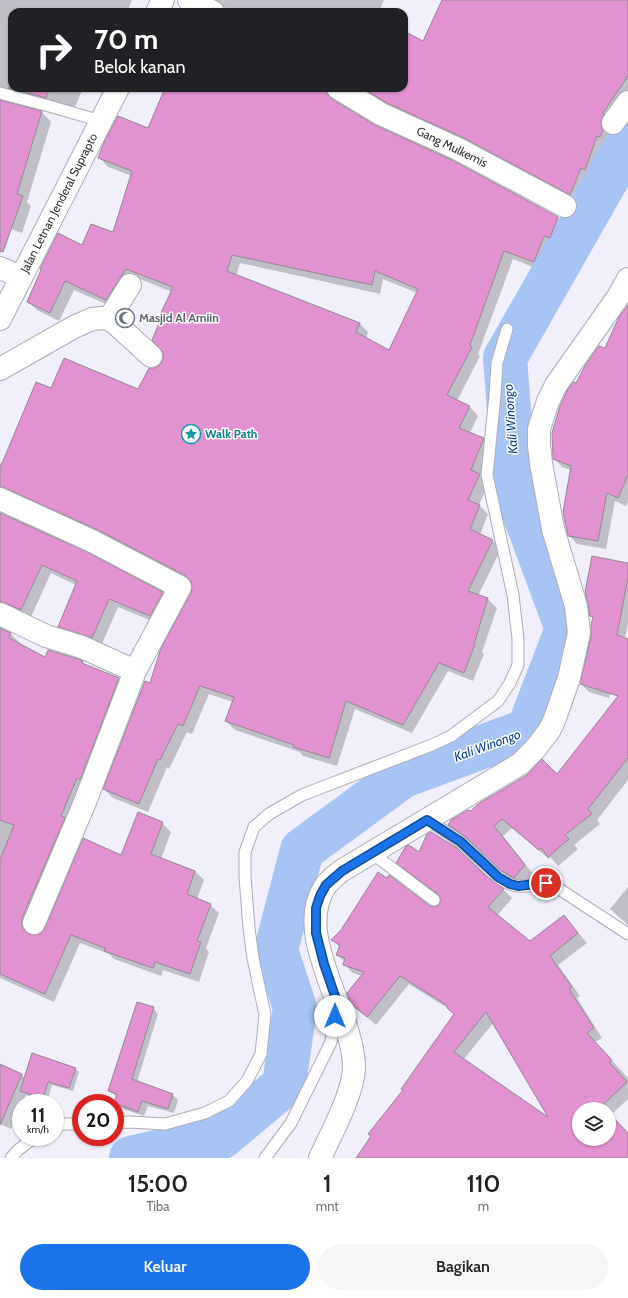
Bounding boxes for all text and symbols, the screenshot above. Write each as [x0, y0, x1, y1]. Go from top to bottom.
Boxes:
text: 70 m [94, 22, 158, 56]
icon: right [28, 24, 80, 76]
text: Belok kanan [94, 56, 186, 78]
street label: Gang Mulkemis [414, 123, 490, 170]
street label: Jalan Letnan Jenderal Suprapto [16, 130, 101, 276]
mosque icon: Masjid Al Amiin [114, 307, 136, 329]
place label: Masjid Al Amiin [139, 310, 219, 325]
water label: Kali Winongo [500, 383, 520, 454]
place icon: Walk Path [180, 423, 202, 445]
place label: Walk Path [205, 426, 257, 441]
water label: Kali Winongo [451, 725, 523, 764]
pin [529, 866, 563, 900]
icon: arrive [535, 872, 557, 894]
position arrow [314, 995, 356, 1037]
speed limit sign: 20 [72, 1094, 124, 1146]
map controls [572, 1102, 616, 1146]
button: layers [572, 1102, 616, 1146]
text: 11 [31, 1103, 45, 1127]
text: km/h [27, 1123, 49, 1136]
text: 15:00 [128, 1169, 188, 1198]
text: 1 [323, 1169, 332, 1198]
text: 110 [466, 1169, 500, 1198]
text: Tiba [146, 1198, 169, 1214]
text: mnt [316, 1198, 339, 1214]
text: m [478, 1198, 489, 1214]
button: Keluar [20, 1244, 310, 1290]
button: Bagikan [318, 1244, 608, 1290]

